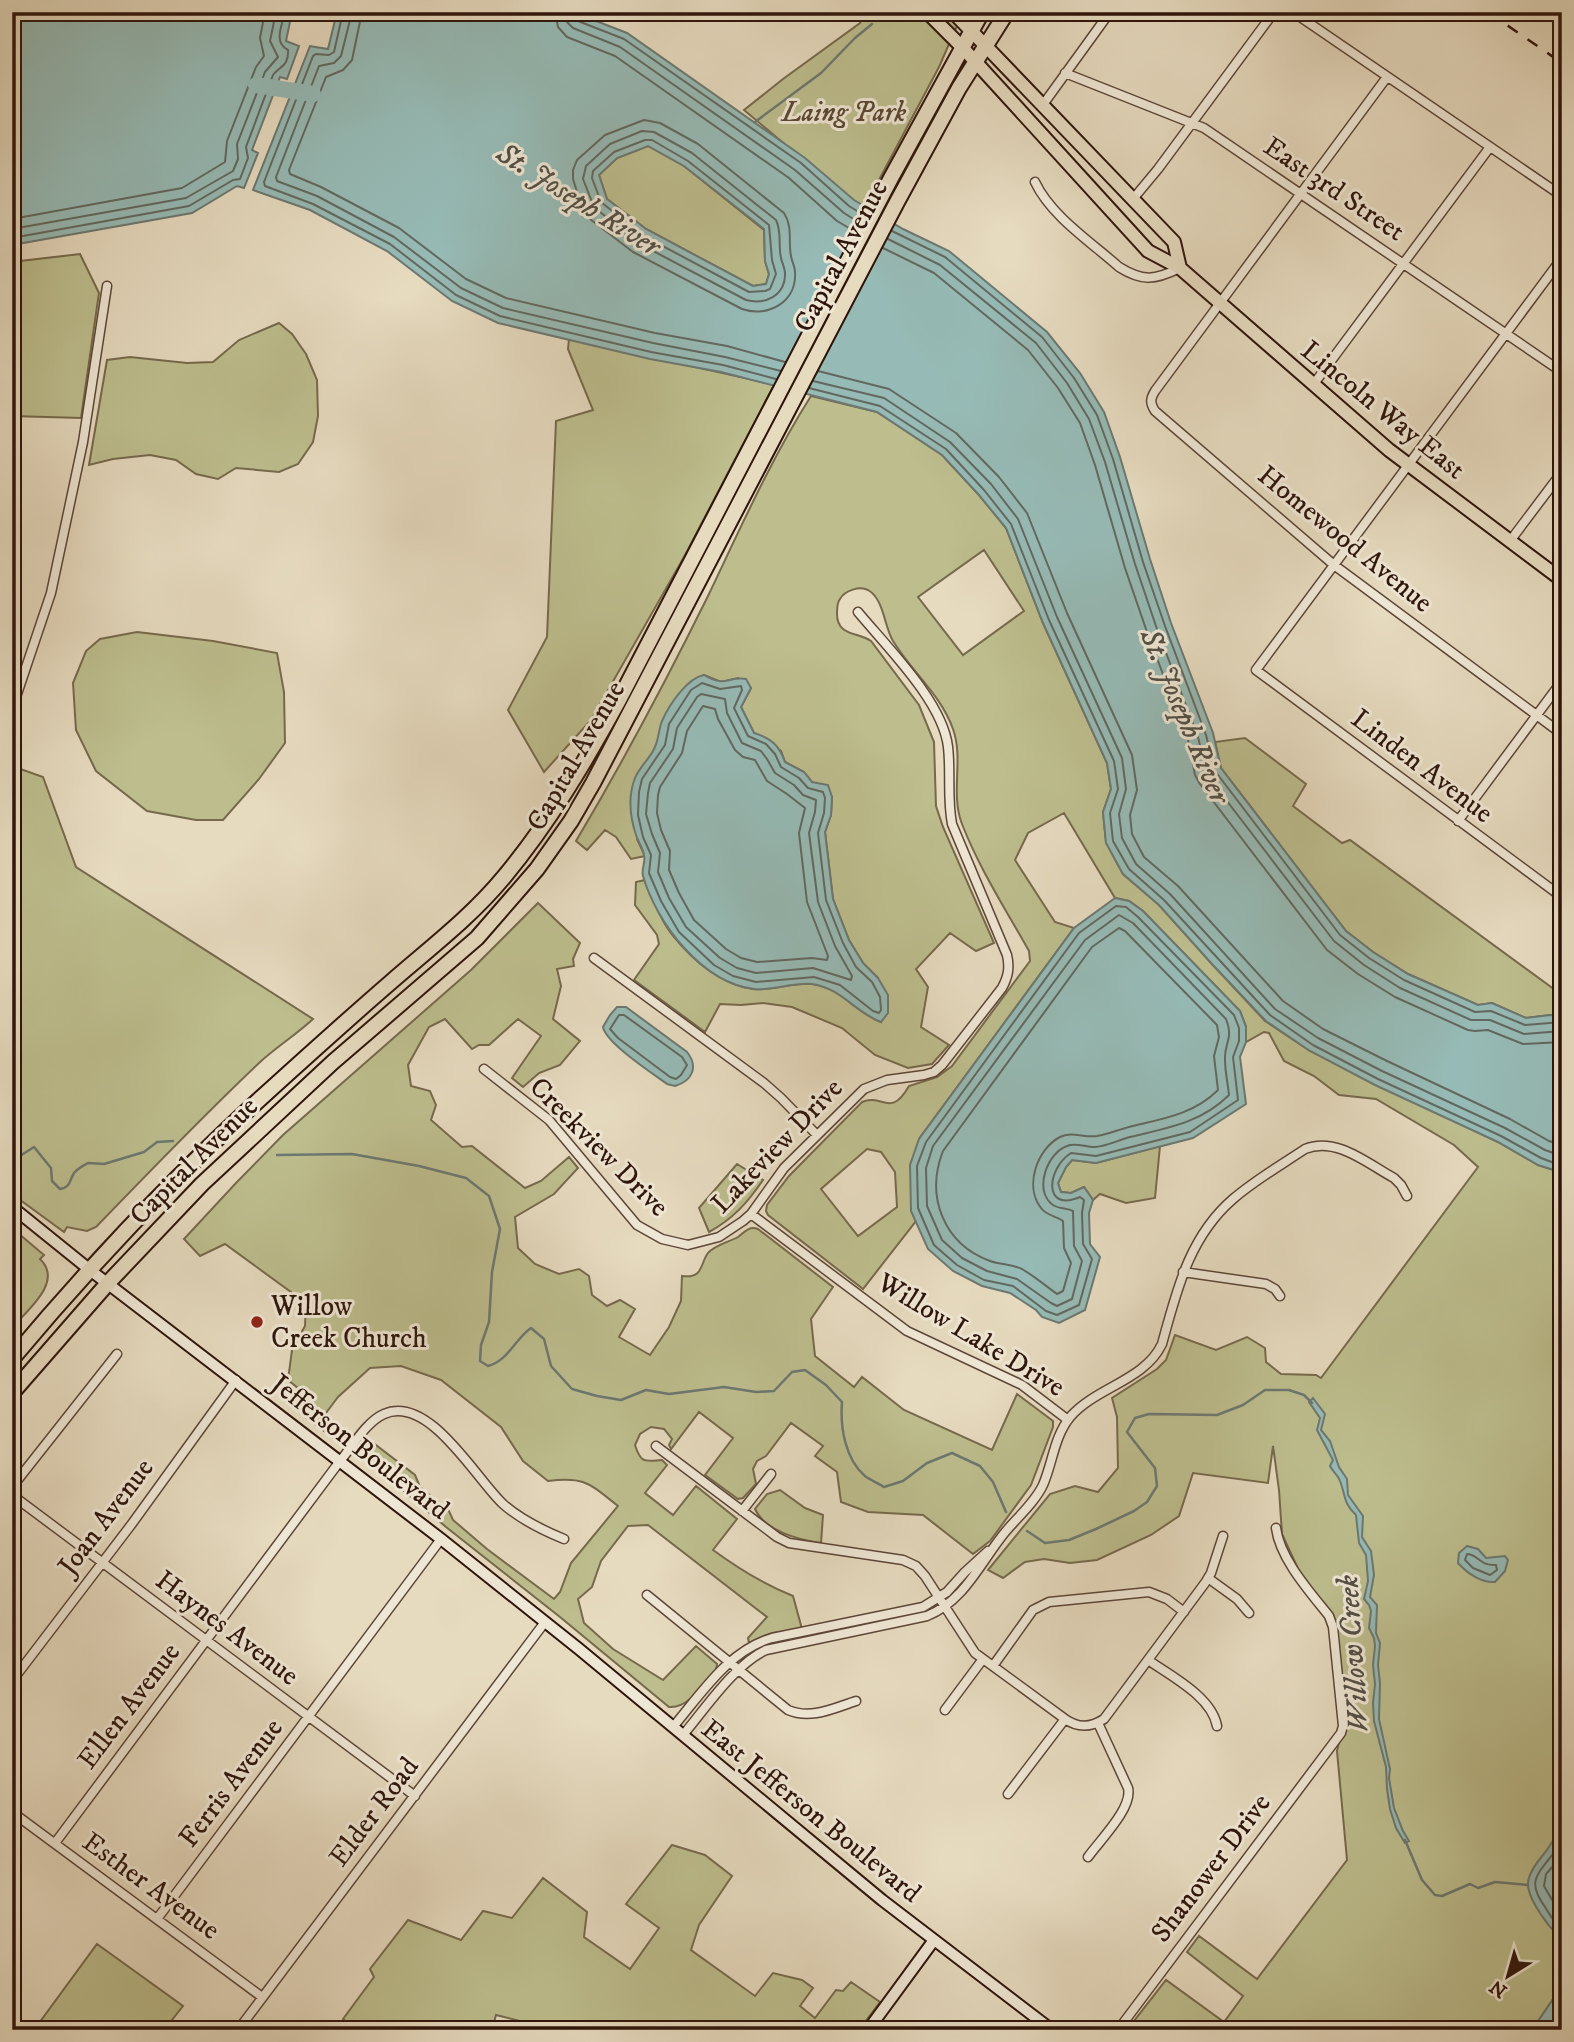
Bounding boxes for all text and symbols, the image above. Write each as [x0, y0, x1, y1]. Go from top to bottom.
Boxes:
park label: Laing Park [780, 95, 907, 130]
street label: East 3rd Street [1257, 129, 1411, 249]
water label: St. Joseph River [488, 134, 669, 266]
street label: Capital Avenue [786, 174, 896, 338]
street label: Lincoln Way East [1294, 333, 1472, 487]
street label: Homewood Avenue [1250, 458, 1440, 620]
water label: St. Joseph River [1130, 622, 1238, 811]
street label: Capital Avenue [519, 675, 633, 837]
street label: Linden Avenue [1344, 701, 1500, 831]
street label: Creekview Drive [522, 1070, 676, 1224]
street label: Lakeview Drive [704, 1071, 850, 1221]
street label: Capital Avenue [122, 1089, 266, 1233]
street label: Willow Lake Drive [870, 1265, 1071, 1405]
place label: Willow Creek Church [270, 1289, 427, 1356]
marker: Willow Creek Church [249, 1314, 265, 1330]
street label: Jefferson Boulevard [261, 1365, 456, 1528]
street label: Joan Avenue [49, 1452, 161, 1585]
street label: Haynes Avenue [148, 1563, 306, 1693]
water label: Willow Creek [1330, 1573, 1378, 1734]
street label: Ellen Avenue [70, 1636, 188, 1776]
street label: Ferris Avenue [171, 1712, 291, 1854]
street label: East Jefferson Boulevard [694, 1712, 928, 1910]
street label: Elder Road [321, 1750, 427, 1874]
street label: Shanower Drive [1144, 1787, 1278, 1949]
street label: Esther Avenue [75, 1824, 227, 1948]
north arrow [1472, 1940, 1542, 2010]
text: N [1485, 1974, 1512, 2002]

